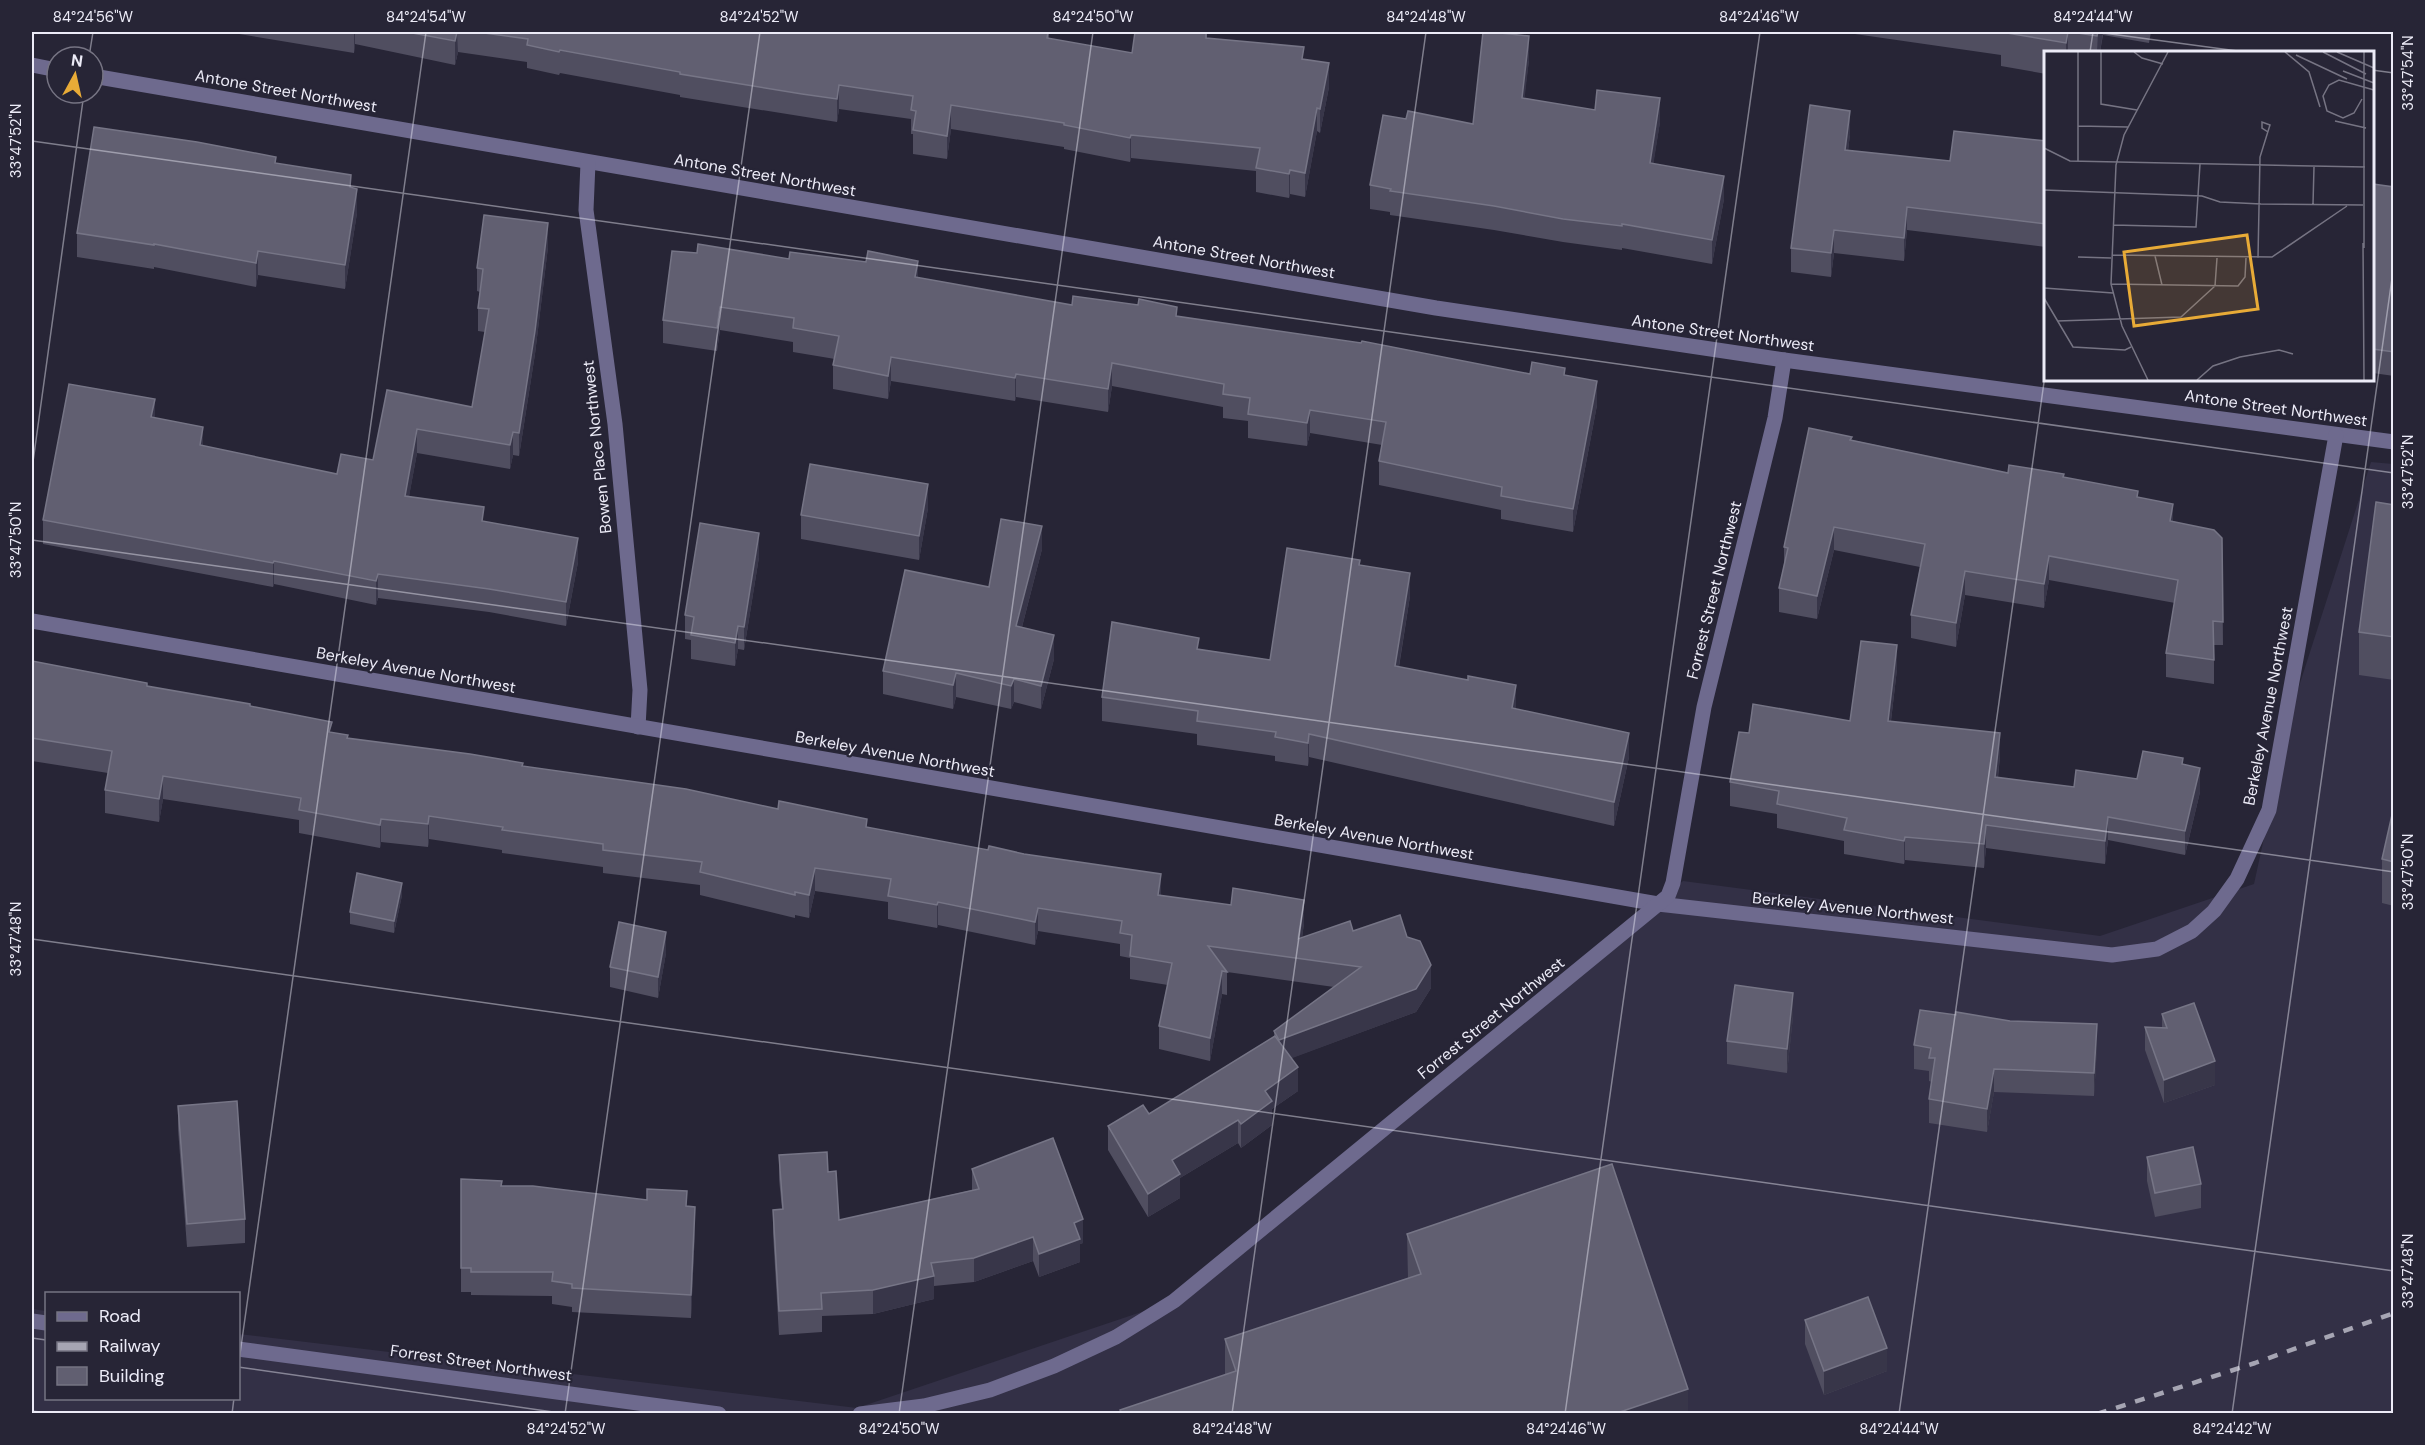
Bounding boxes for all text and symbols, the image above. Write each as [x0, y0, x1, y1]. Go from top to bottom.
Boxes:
text: 84°24'56"W [53, 7, 134, 27]
text: 84°24'54"W [386, 7, 466, 27]
text: 84°24'52"W [719, 7, 799, 27]
text: 84°24'50"W [1052, 7, 1134, 27]
text: 84°24'48"W [1386, 7, 1466, 27]
text: 84°24'46"W [1719, 7, 1799, 27]
text: 84°24'44"W [2053, 7, 2133, 27]
text: 33°47'54"N [2398, 35, 2418, 111]
north arrow [45, 45, 105, 105]
text: N [70, 49, 84, 72]
inset map [2044, 51, 2374, 381]
street label: Antone Street Northwest [193, 65, 379, 117]
text: 33°47'52"N [6, 104, 26, 178]
street label: Antone Street Northwest [672, 149, 858, 201]
street label: Antone Street Northwest [1151, 231, 1337, 283]
street label: Antone Street Northwest [1630, 310, 1816, 356]
street label: Bowen Place Northwest [577, 359, 617, 535]
street label: Antone Street Northwest [2183, 385, 2369, 431]
text: 33°47'52"N [2398, 435, 2418, 509]
street label: Forrest Street Northwest [1682, 499, 1746, 681]
text: 33°47'50"N [6, 502, 26, 578]
street label: Berkeley Avenue Northwest [2238, 605, 2298, 807]
street label: Berkeley Avenue Northwest [315, 642, 517, 698]
street label: Berkeley Avenue Northwest [794, 726, 996, 782]
street label: Berkeley Avenue Northwest [1273, 809, 1475, 865]
text: 33°47'50"N [2398, 834, 2418, 910]
street label: Berkeley Avenue Northwest [1751, 887, 1955, 929]
text: 33°47'48"N [6, 902, 26, 977]
street label: Forrest Street Northwest [1413, 952, 1569, 1084]
text: 33°47'48"N [2398, 1234, 2418, 1309]
legend [45, 1292, 240, 1400]
text: Road [99, 1304, 141, 1328]
text: Railway [99, 1334, 161, 1358]
street label: Forrest Street Northwest [389, 1340, 573, 1386]
text: Building [99, 1364, 164, 1388]
text: 84°24'52"W [526, 1419, 606, 1439]
text: 84°24'50"W [858, 1419, 940, 1439]
text: 84°24'48"W [1192, 1419, 1272, 1439]
text: 84°24'46"W [1526, 1419, 1606, 1439]
text: 84°24'44"W [1859, 1419, 1939, 1439]
text: 84°24'42"W [2192, 1419, 2272, 1439]

